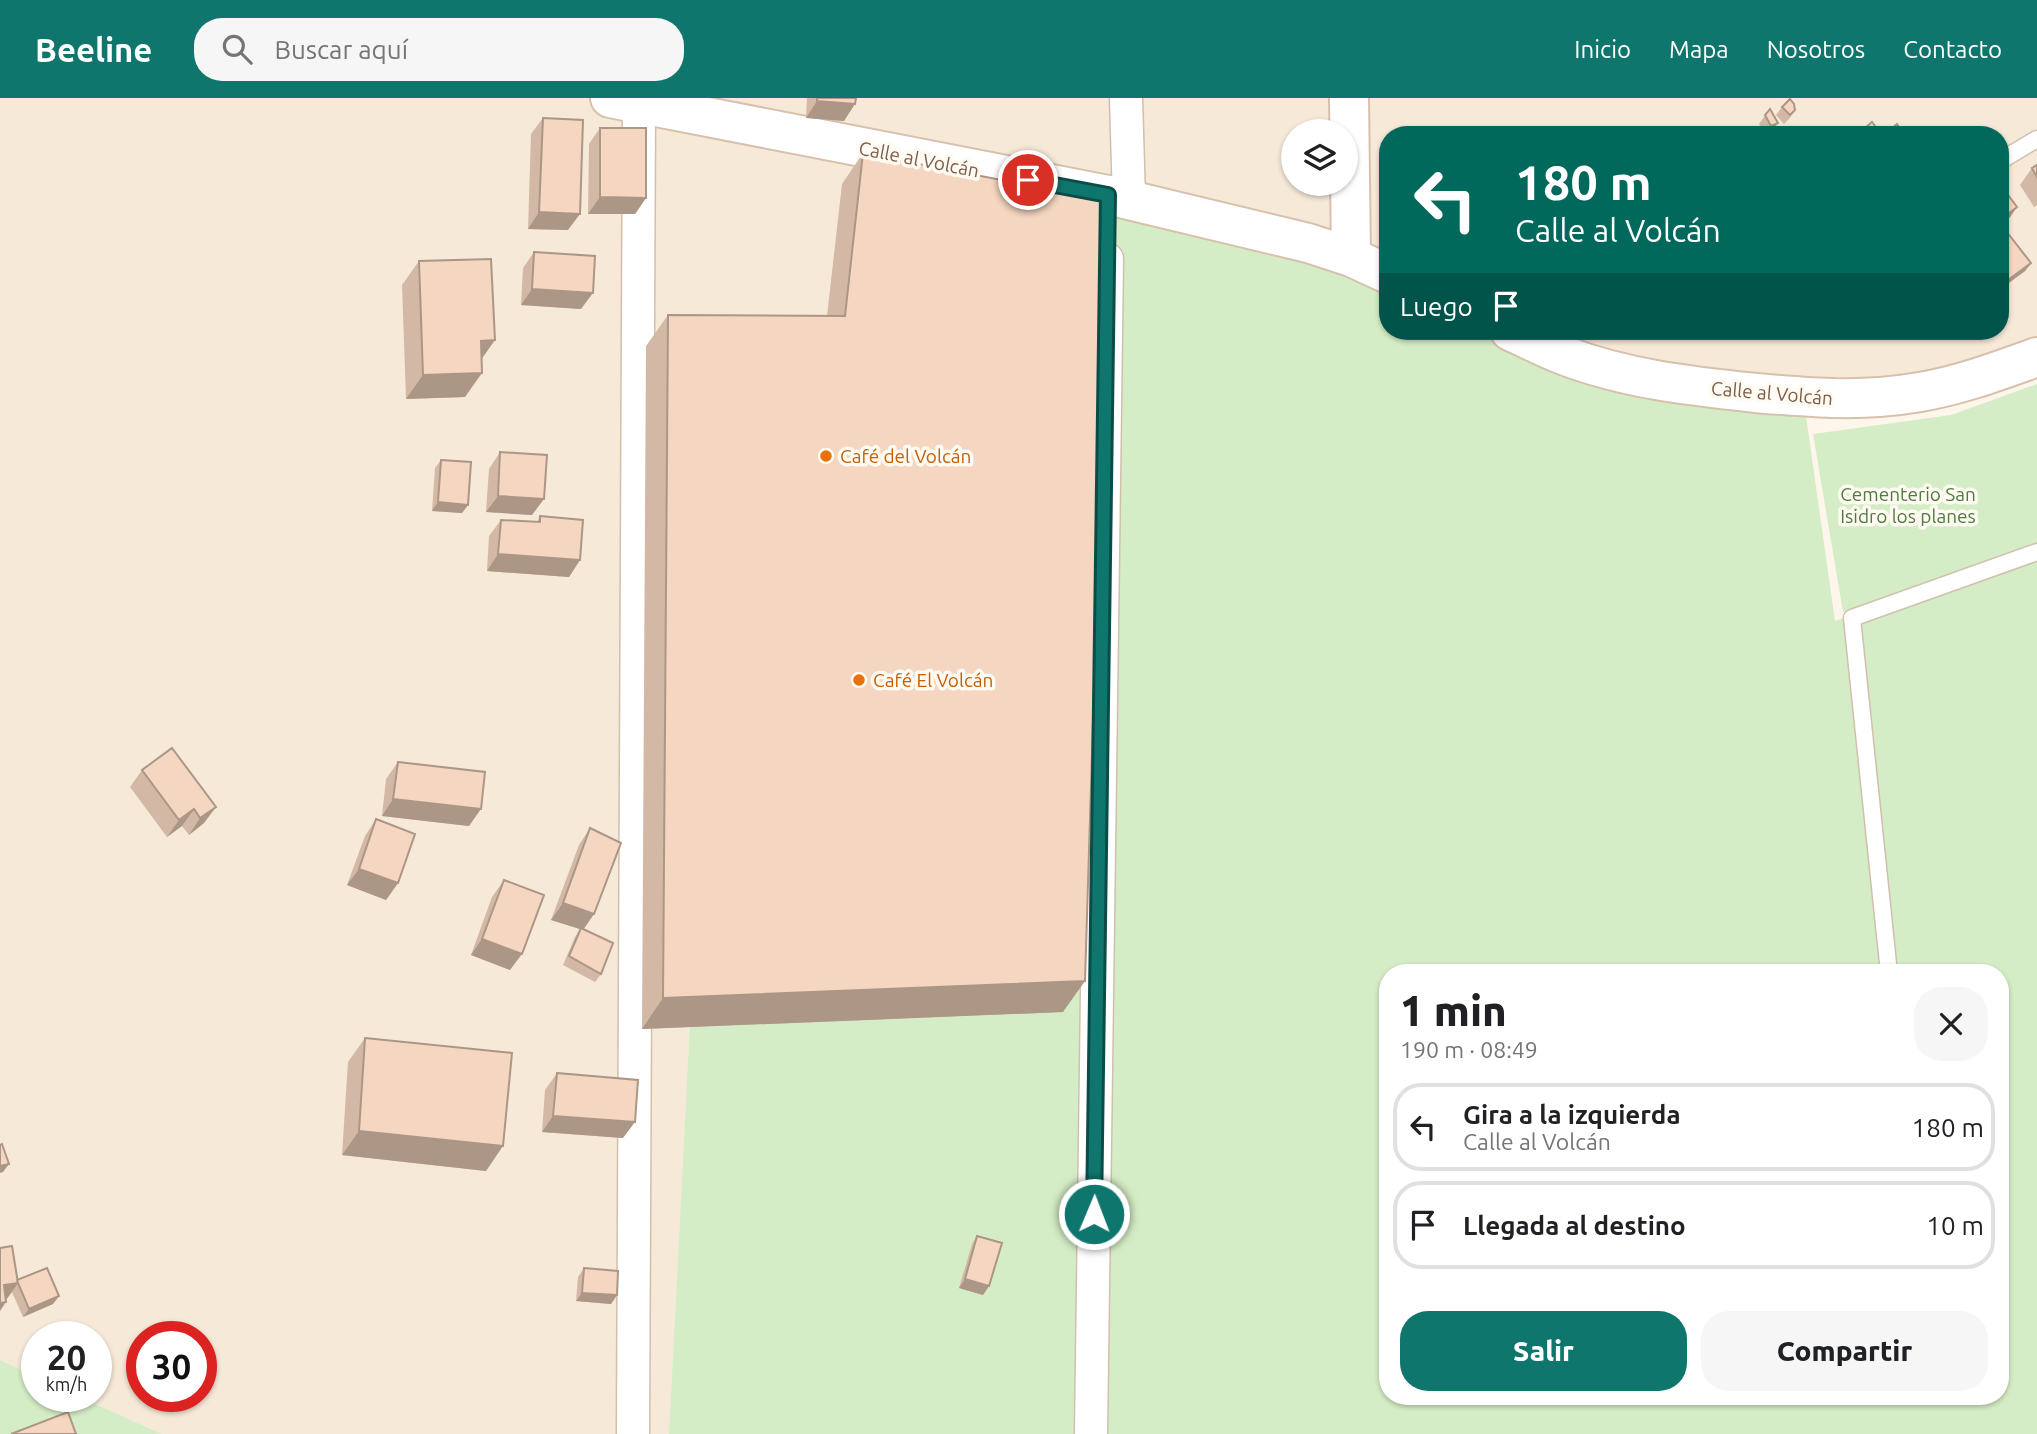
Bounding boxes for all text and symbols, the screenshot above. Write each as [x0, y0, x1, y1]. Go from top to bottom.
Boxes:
search box [194, 18, 684, 81]
icon: search [218, 30, 256, 68]
text: Beeline [35, 31, 152, 68]
text: Buscar aquí [274, 35, 408, 64]
text: Inicio [1574, 36, 1631, 63]
text: Mapa [1669, 36, 1729, 63]
text: Nosotros [1767, 36, 1865, 63]
text: Contacto [1903, 36, 2002, 63]
map controls [1281, 119, 1358, 196]
button: layers [1281, 119, 1358, 196]
street label: Calle al Volcán [857, 137, 981, 181]
pin [998, 150, 1058, 210]
icon: left [1400, 154, 1491, 245]
text: 180 m [1515, 154, 1652, 209]
icon: arrive [1009, 161, 1047, 199]
text: Calle al Volcán [1515, 212, 1721, 248]
icon: arrive [1487, 287, 1525, 325]
text: Luego [1400, 292, 1473, 321]
street label: Calle al Volcán [1710, 377, 1834, 409]
place label: Café del Volcán [840, 445, 971, 467]
marker: Café del Volcán [818, 448, 834, 464]
park label: Cementerio San Isidro los planes [1840, 483, 1976, 527]
place label: Café El Volcán [873, 669, 993, 691]
marker: Café El Volcán [851, 672, 867, 688]
text: 1 min [1400, 987, 1507, 1034]
button: close [1914, 987, 1988, 1061]
text: 190 m · 08:49 [1400, 1037, 1538, 1062]
text: Gira a la izquierda [1463, 1100, 1681, 1129]
icon: left [1404, 1108, 1442, 1146]
text: 180 m [1912, 1113, 1984, 1142]
text: Calle al Volcán [1463, 1129, 1611, 1154]
position arrow [1057, 1177, 1131, 1251]
icon: arrive [1404, 1206, 1442, 1244]
text: Llegada al destino [1463, 1211, 1686, 1240]
text: 10 m [1926, 1211, 1984, 1240]
button: Salir [1400, 1311, 1687, 1391]
button: Compartir [1701, 1311, 1988, 1391]
speed limit sign: 30 [126, 1321, 217, 1412]
text: 20 [47, 1337, 86, 1377]
text: km/h [46, 1374, 87, 1394]

